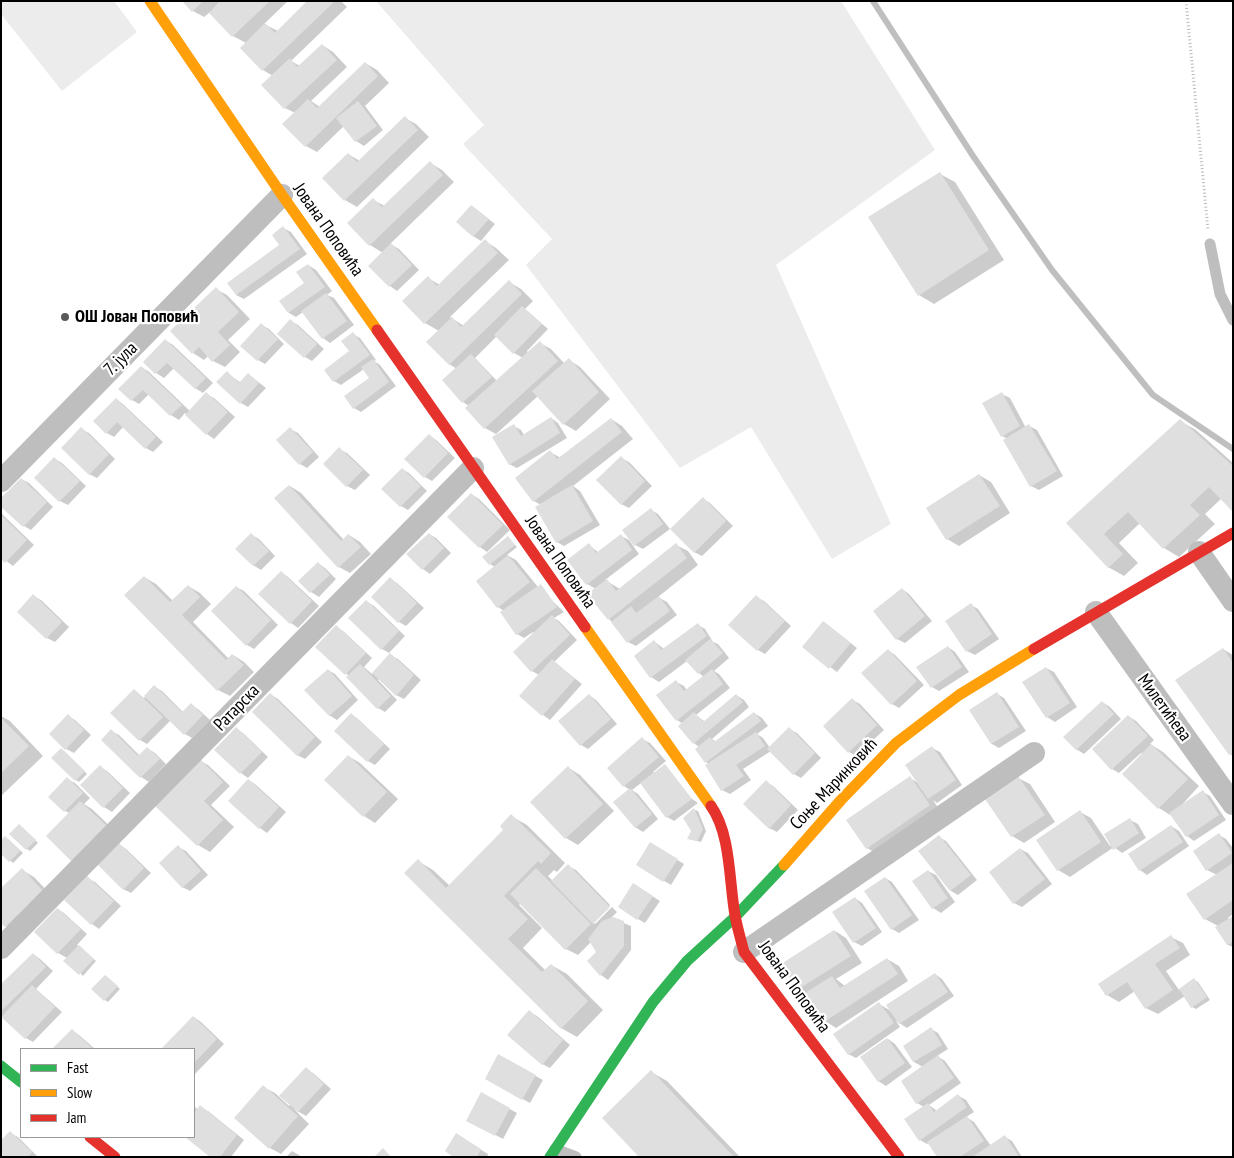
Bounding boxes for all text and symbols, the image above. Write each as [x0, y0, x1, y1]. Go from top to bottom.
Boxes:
street label: Јована Поповића [288, 179, 368, 281]
place label: ОШ Јован Поповић [75, 306, 198, 328]
marker: ОШ Јован Поповић [59, 311, 71, 323]
street label: 7. јула [100, 338, 142, 380]
street label: Јована Поповића [520, 511, 600, 613]
street label: Милетићева [1132, 670, 1196, 746]
street label: Ратарска [210, 680, 264, 736]
street label: Соње Маринковић [786, 734, 882, 834]
street label: Јована Поповића [753, 937, 835, 1037]
legend [20, 1048, 195, 1138]
text: Fast [67, 1058, 88, 1077]
text: Slow [67, 1083, 92, 1102]
text: Jam [67, 1108, 86, 1127]

